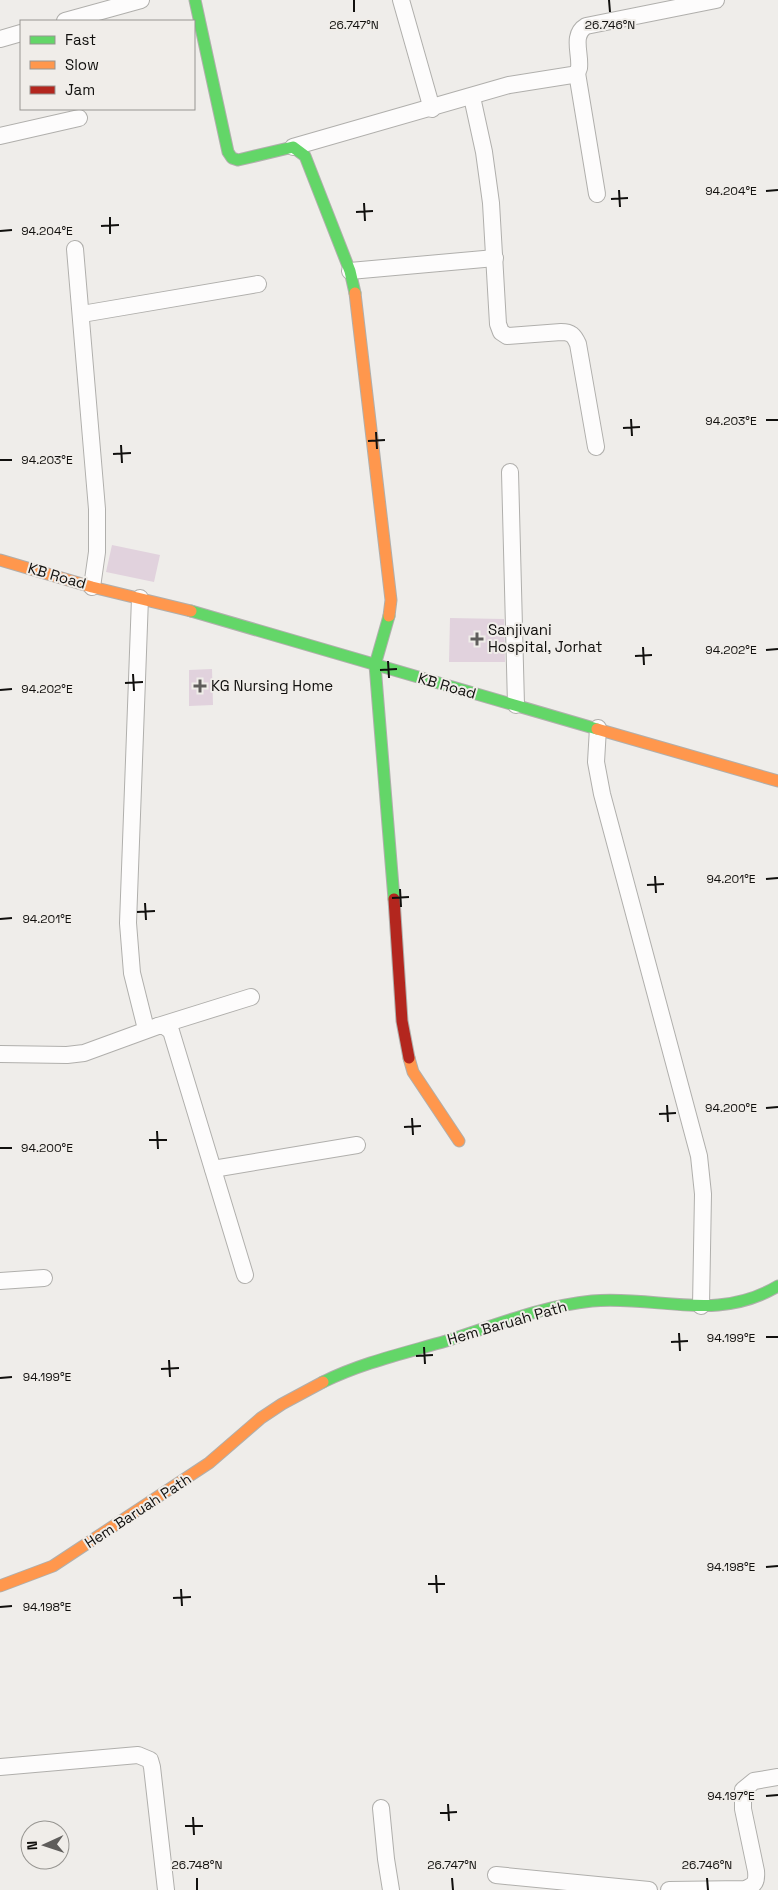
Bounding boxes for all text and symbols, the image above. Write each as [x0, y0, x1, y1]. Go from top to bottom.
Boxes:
text: 26.747°N [329, 17, 379, 33]
text: 26.746°N [585, 17, 635, 33]
legend [20, 20, 195, 110]
text: Fast [65, 30, 96, 49]
text: Slow [65, 55, 99, 74]
text: Jam [65, 80, 95, 99]
text: 94.204°E [705, 183, 757, 199]
text: 94.204°E [21, 223, 73, 239]
text: 94.203°E [705, 413, 757, 429]
text: 94.203°E [21, 452, 73, 468]
street label: KB Road [26, 558, 88, 593]
place label: Sanjivani Hospital, Jorhat [488, 620, 602, 656]
marker: Sanjivani Hospital, Jorhat [470, 632, 484, 646]
text: 94.202°E [705, 642, 757, 658]
street label: KB Road [416, 668, 478, 703]
place label: KG Nursing Home [211, 676, 333, 695]
marker: KG Nursing Home [193, 679, 207, 693]
text: 94.202°E [21, 681, 73, 697]
text: 94.201°E [706, 871, 756, 887]
text: 94.201°E [22, 911, 72, 927]
text: 94.200°E [705, 1100, 757, 1116]
text: 94.200°E [21, 1140, 73, 1156]
street label: Hem Baruah Path [445, 1296, 569, 1349]
text: 94.199°E [707, 1330, 755, 1346]
text: 94.199°E [23, 1369, 71, 1385]
street label: Hem Baruah Path [81, 1469, 195, 1552]
text: 94.198°E [707, 1559, 756, 1575]
text: 94.198°E [23, 1599, 72, 1615]
text: 94.197°E [707, 1788, 755, 1804]
north arrow [20, 1820, 70, 1870]
text: N [23, 1841, 41, 1851]
text: 26.748°N [172, 1857, 222, 1873]
text: 26.747°N [427, 1857, 477, 1873]
text: 26.746°N [682, 1857, 732, 1873]

